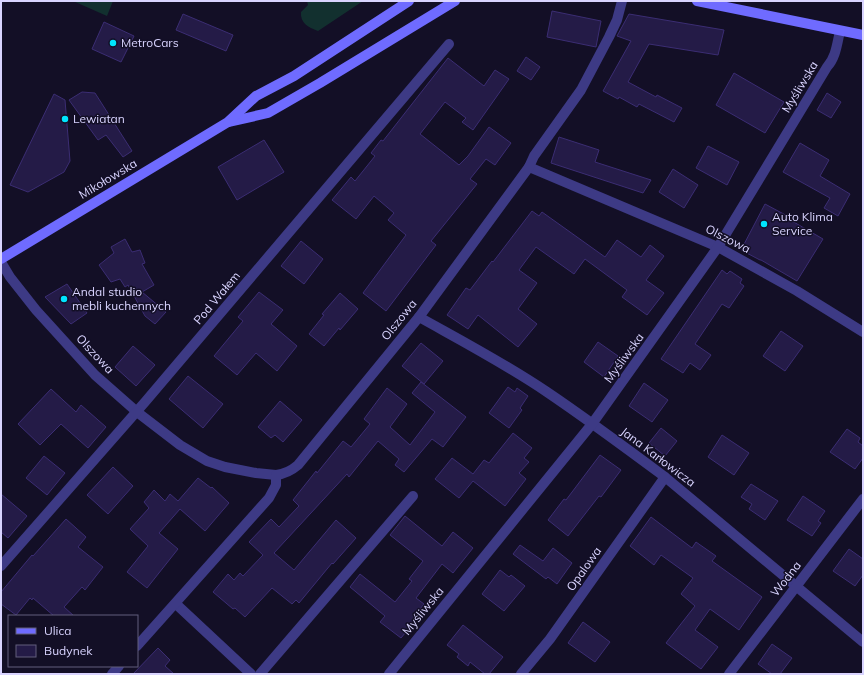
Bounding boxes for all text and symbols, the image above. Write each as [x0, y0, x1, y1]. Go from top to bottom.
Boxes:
place label: MetroCars [121, 35, 179, 50]
marker: MetroCars [108, 38, 118, 48]
street label: Myśliwska [778, 58, 821, 115]
place label: Lewiatan [73, 111, 125, 126]
marker: Lewiatan [60, 114, 70, 124]
street label: Mikołowska [76, 155, 140, 202]
place label: Auto Klima Service [772, 209, 833, 238]
marker: Auto Klima Service [759, 219, 769, 229]
street label: Olszowa [703, 221, 753, 256]
street label: Pod Wałem [190, 268, 243, 327]
place label: Andal studio mebli kuchennych [72, 284, 171, 313]
marker: Andal studio mebli kuchennych [59, 294, 69, 304]
street label: Olszowa [378, 296, 420, 343]
street label: Myśliwska [601, 330, 647, 385]
street label: Olszowa [73, 331, 117, 376]
street label: Jana Karłowicza [618, 424, 699, 490]
street label: Opalowa [563, 544, 604, 594]
street label: Wodna [767, 558, 804, 599]
street label: Myśliwska [399, 584, 447, 638]
legend [8, 615, 138, 667]
text: Ulica [44, 623, 72, 638]
text: Budynek [44, 643, 93, 658]

